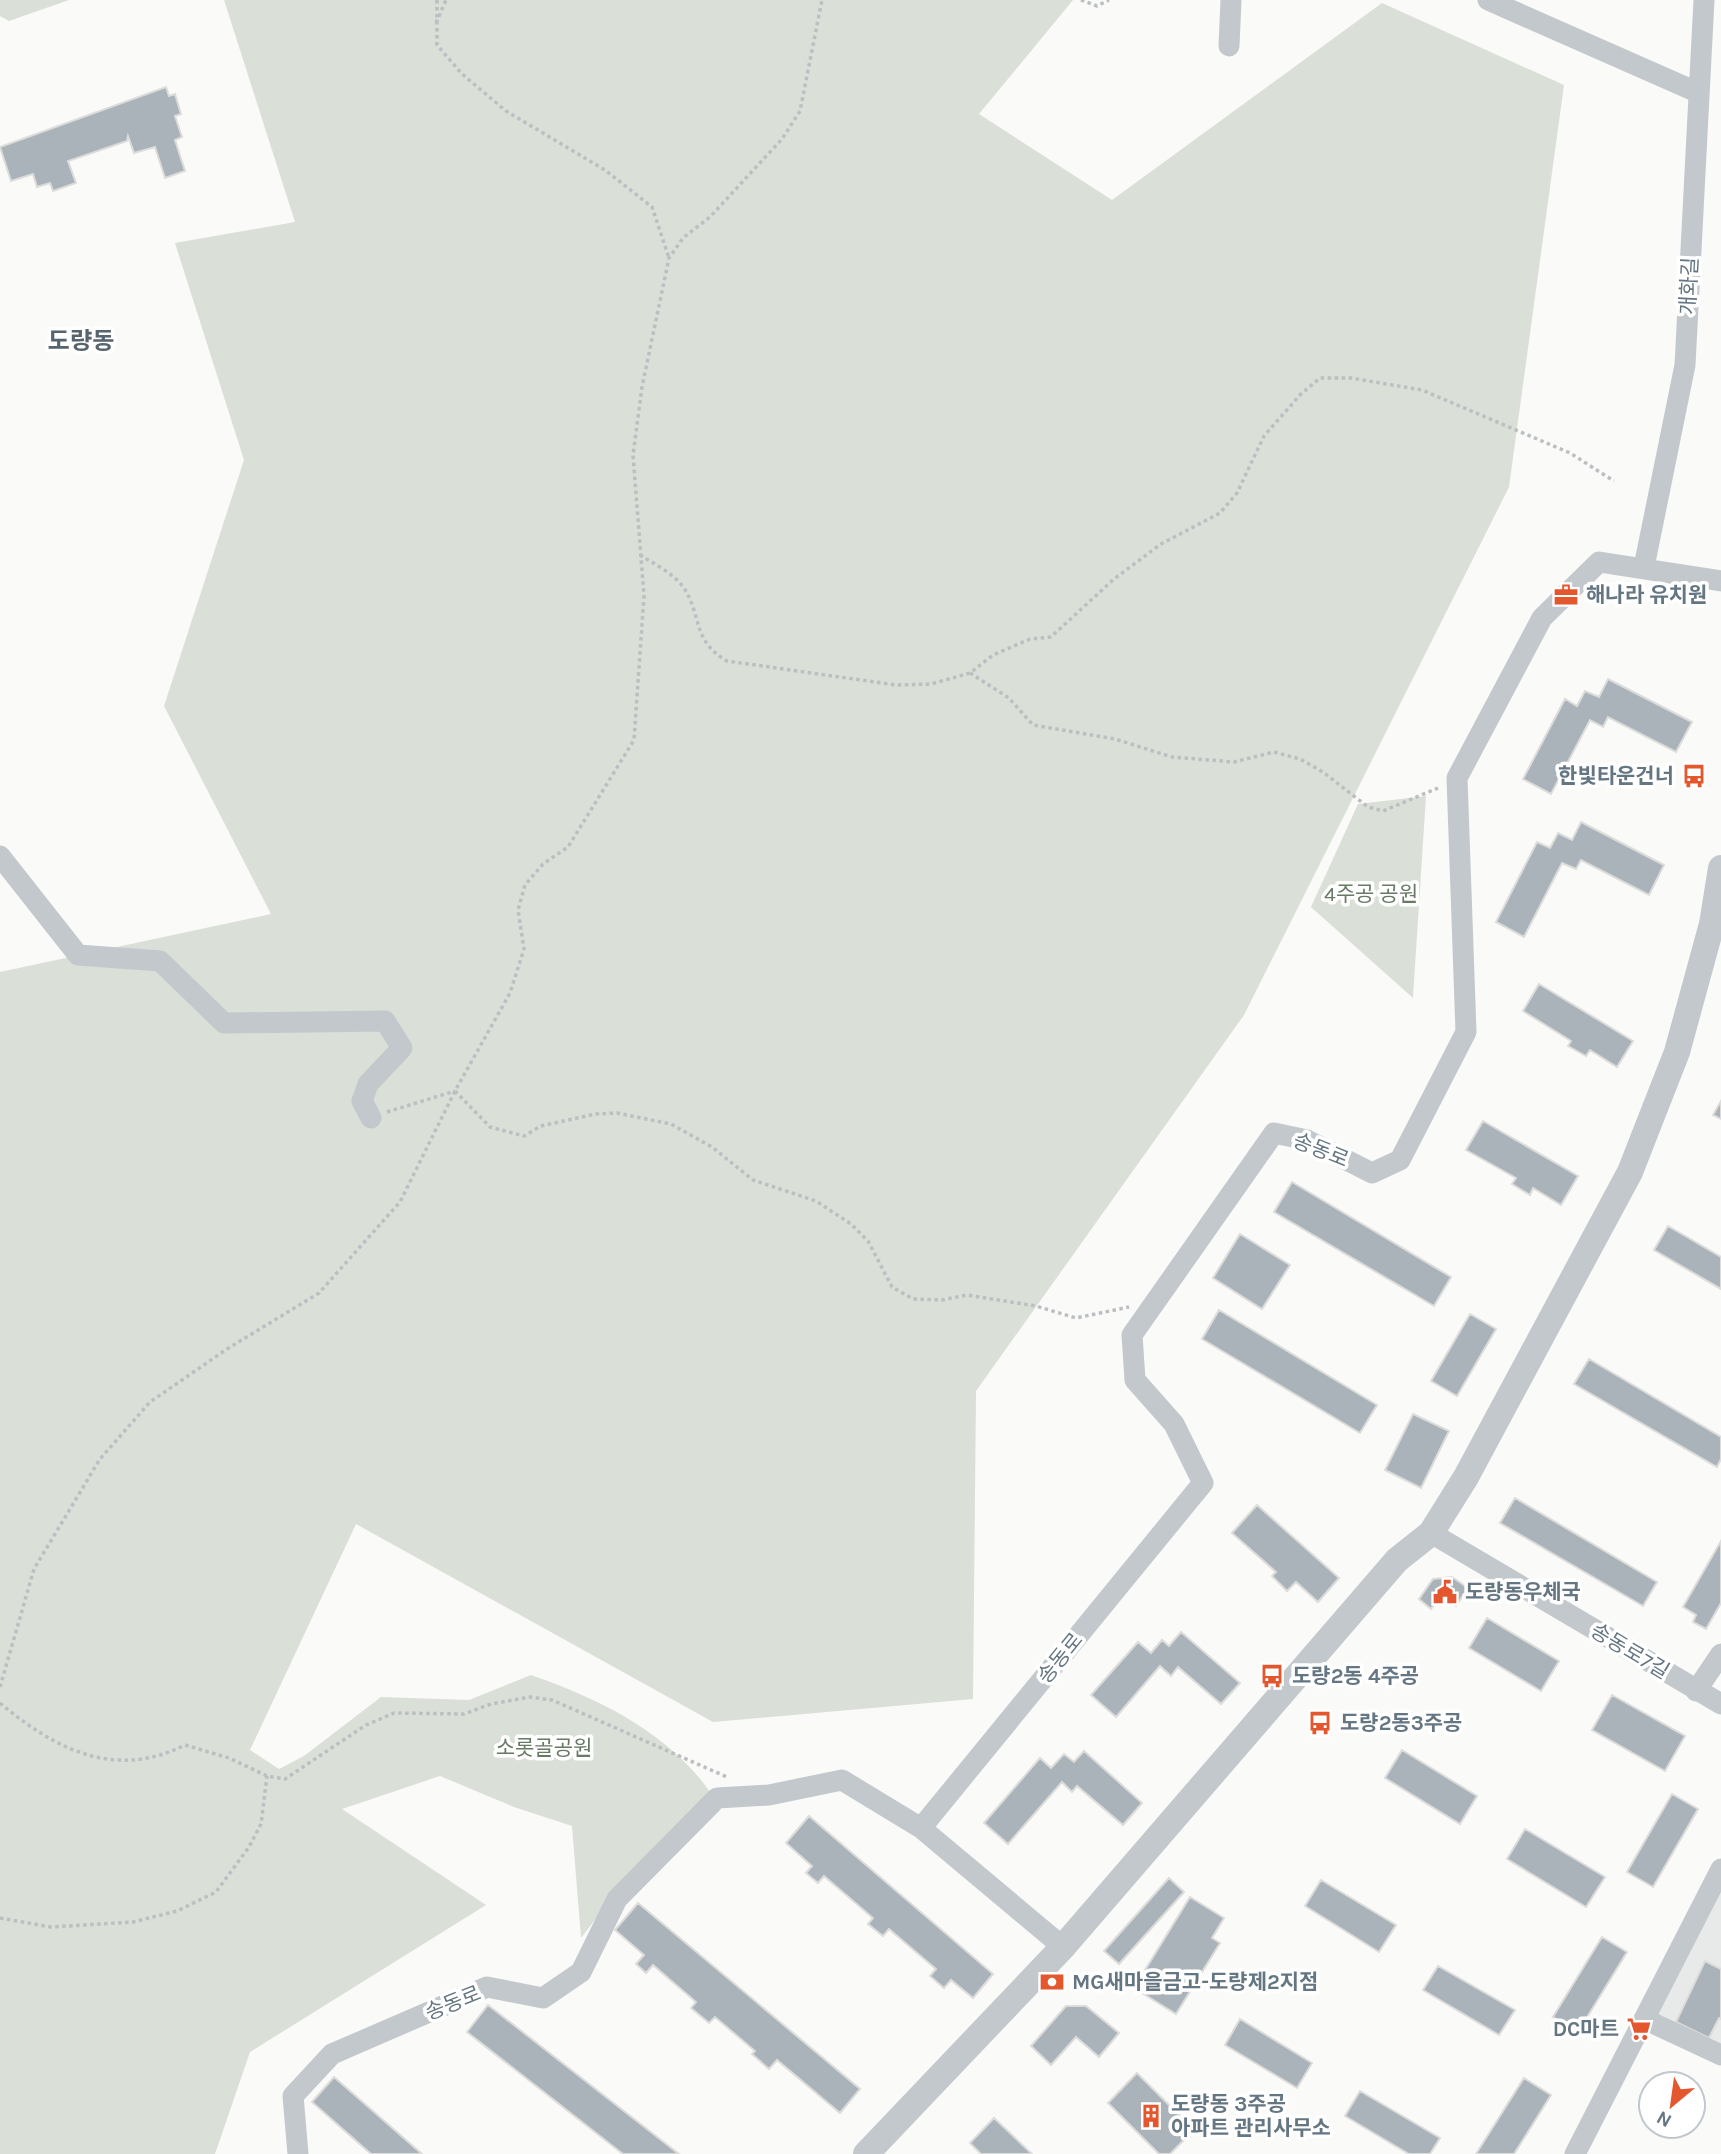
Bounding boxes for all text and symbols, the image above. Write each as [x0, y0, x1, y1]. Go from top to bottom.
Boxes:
street label: 개화길 [1675, 256, 1703, 316]
district label: 도량동 [48, 327, 114, 355]
office icon: 해나라 유치원 [1552, 581, 1580, 609]
place label: 해나라 유치원 [1586, 583, 1707, 607]
bus stop icon: 한빛타운건너 [1680, 762, 1708, 790]
place label: 한빛타운건너 [1558, 764, 1674, 788]
park label: 4주공 공원 [1324, 882, 1418, 906]
street label: 송동로 [1290, 1128, 1352, 1172]
public building icon: 도량동우체국 [1431, 1578, 1459, 1606]
place label: 도량동우체국 [1465, 1580, 1581, 1604]
street label: 송동로7길 [1586, 1618, 1674, 1684]
street label: 송동로 [1032, 1628, 1088, 1688]
bus stop icon: 도량2동 4주공 [1258, 1662, 1286, 1690]
place label: 도량2동 4주공 [1292, 1664, 1419, 1688]
bus stop icon: 도량2동3주공 [1306, 1709, 1334, 1737]
place label: 도량2동3주공 [1340, 1711, 1462, 1735]
park label: 소롯골공원 [496, 1736, 592, 1760]
bank icon: MG새마을금고-도량제2지점 [1038, 1968, 1066, 1996]
place label: MG새마을금고-도량제2지점 [1072, 1970, 1318, 1994]
street label: 송동로 [422, 1981, 484, 2025]
supermarket icon: DC마트 [1625, 2015, 1653, 2043]
place label: DC마트 [1553, 2017, 1619, 2041]
north arrow [1637, 2070, 1707, 2140]
place label: 도량동 3주공 아파트 관리사무소 [1171, 2092, 1331, 2140]
building icon: 도량동 3주공 아파트 관리사무소 [1137, 2102, 1165, 2130]
text: N [1653, 2106, 1676, 2132]

